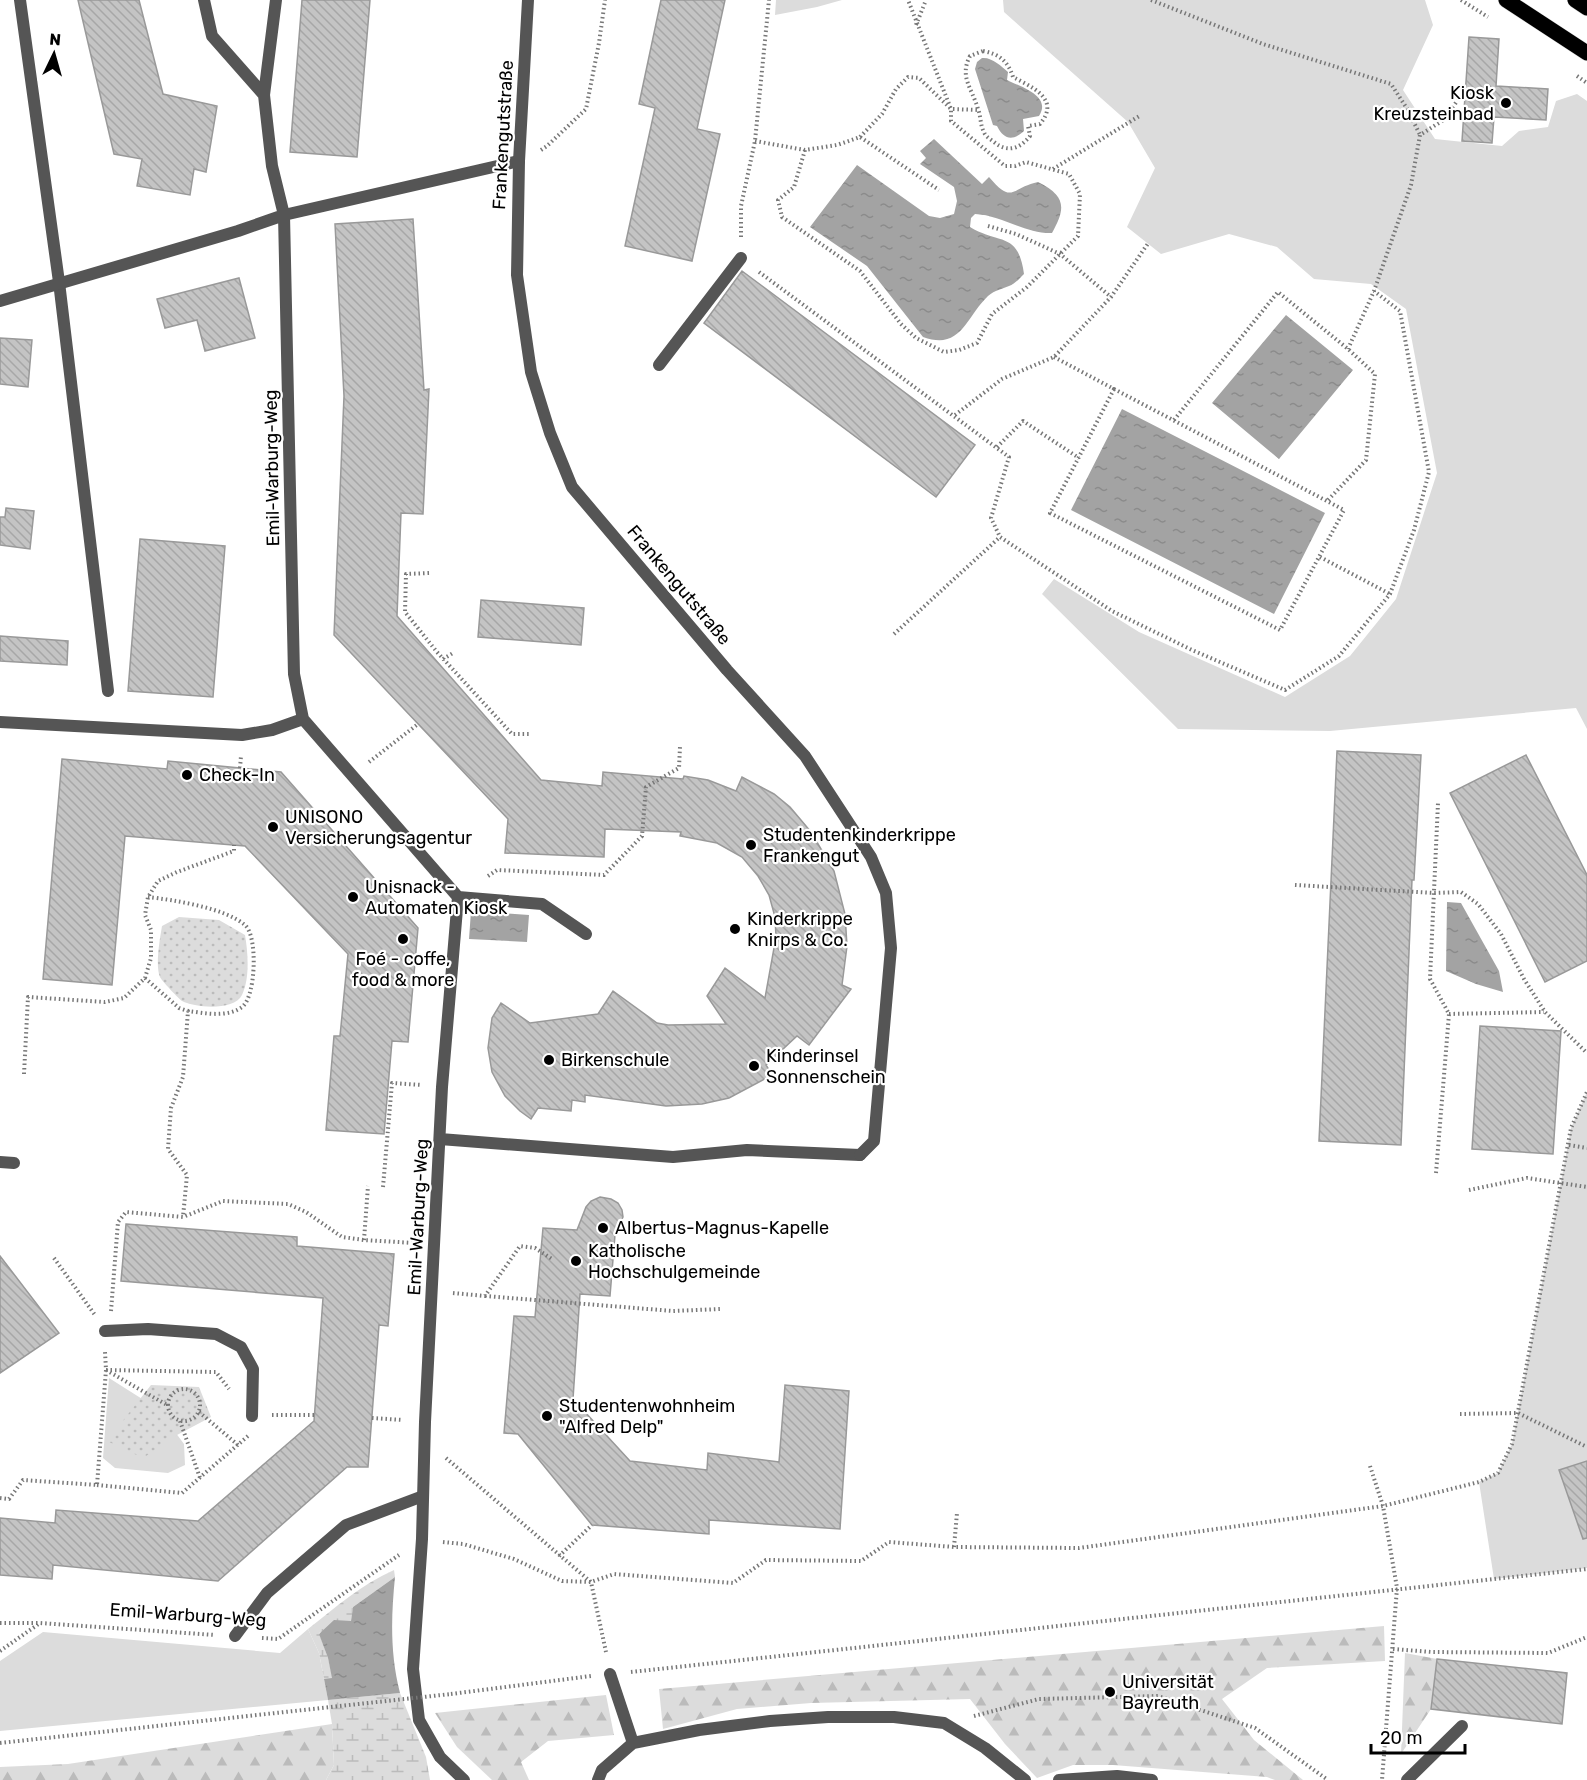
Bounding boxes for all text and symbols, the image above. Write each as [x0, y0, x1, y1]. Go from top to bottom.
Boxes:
north arrow [24, 24, 84, 84]
text: N [49, 30, 62, 50]
street label: Frankengutstraße [488, 60, 518, 210]
place label: Kiosk Kreuzsteinbad [1374, 82, 1495, 125]
marker: Kiosk Kreuzsteinbad [1499, 96, 1513, 110]
street label: Emil-Warburg-Weg [260, 389, 284, 547]
street label: Frankengutstraße [622, 521, 736, 649]
place label: Check-In [199, 764, 275, 786]
marker: Check-In [180, 768, 194, 782]
place label: UNISONO Versicherungsagentur [285, 806, 472, 849]
marker: UNISONO Versicherungsagentur [266, 820, 280, 834]
place label: Studentenkinderkrippe Frankengut [763, 824, 956, 867]
marker: Studentenkinderkrippe Frankengut [744, 838, 758, 852]
place label: Unisnack - Automaten Kiosk [365, 876, 508, 919]
marker: Unisnack - Automaten Kiosk [346, 890, 360, 904]
place label: Kinderkrippe Knirps & Co. [747, 908, 853, 951]
marker: Kinderkrippe Knirps & Co. [728, 922, 742, 936]
marker: Foé - coffe, food & more [396, 932, 410, 946]
place label: Foé - coffe, food & more [352, 948, 454, 991]
place label: Kinderinsel Sonnenschein [766, 1045, 886, 1088]
place label: Birkenschule [561, 1049, 669, 1071]
marker: Birkenschule [542, 1053, 556, 1067]
marker: Kinderinsel Sonnenschein [747, 1059, 761, 1073]
street label: Emil-Warburg-Weg [403, 1138, 433, 1296]
place label: Albertus-Magnus-Kapelle [615, 1217, 829, 1239]
marker: Albertus-Magnus-Kapelle [596, 1221, 610, 1235]
place label: Katholische Hochschulgemeinde [588, 1240, 760, 1283]
marker: Katholische Hochschulgemeinde [569, 1254, 583, 1268]
place label: Studentenwohnheim "Alfred Delp" [559, 1395, 735, 1438]
marker: Studentenwohnheim "Alfred Delp" [540, 1409, 554, 1423]
street label: Emil-Warburg-Weg [109, 1599, 267, 1631]
place label: Universität Bayreuth [1122, 1671, 1214, 1714]
marker: Universität Bayreuth [1103, 1685, 1117, 1699]
scale bar [1371, 1717, 1466, 1755]
text: 20 m [1380, 1727, 1422, 1749]

